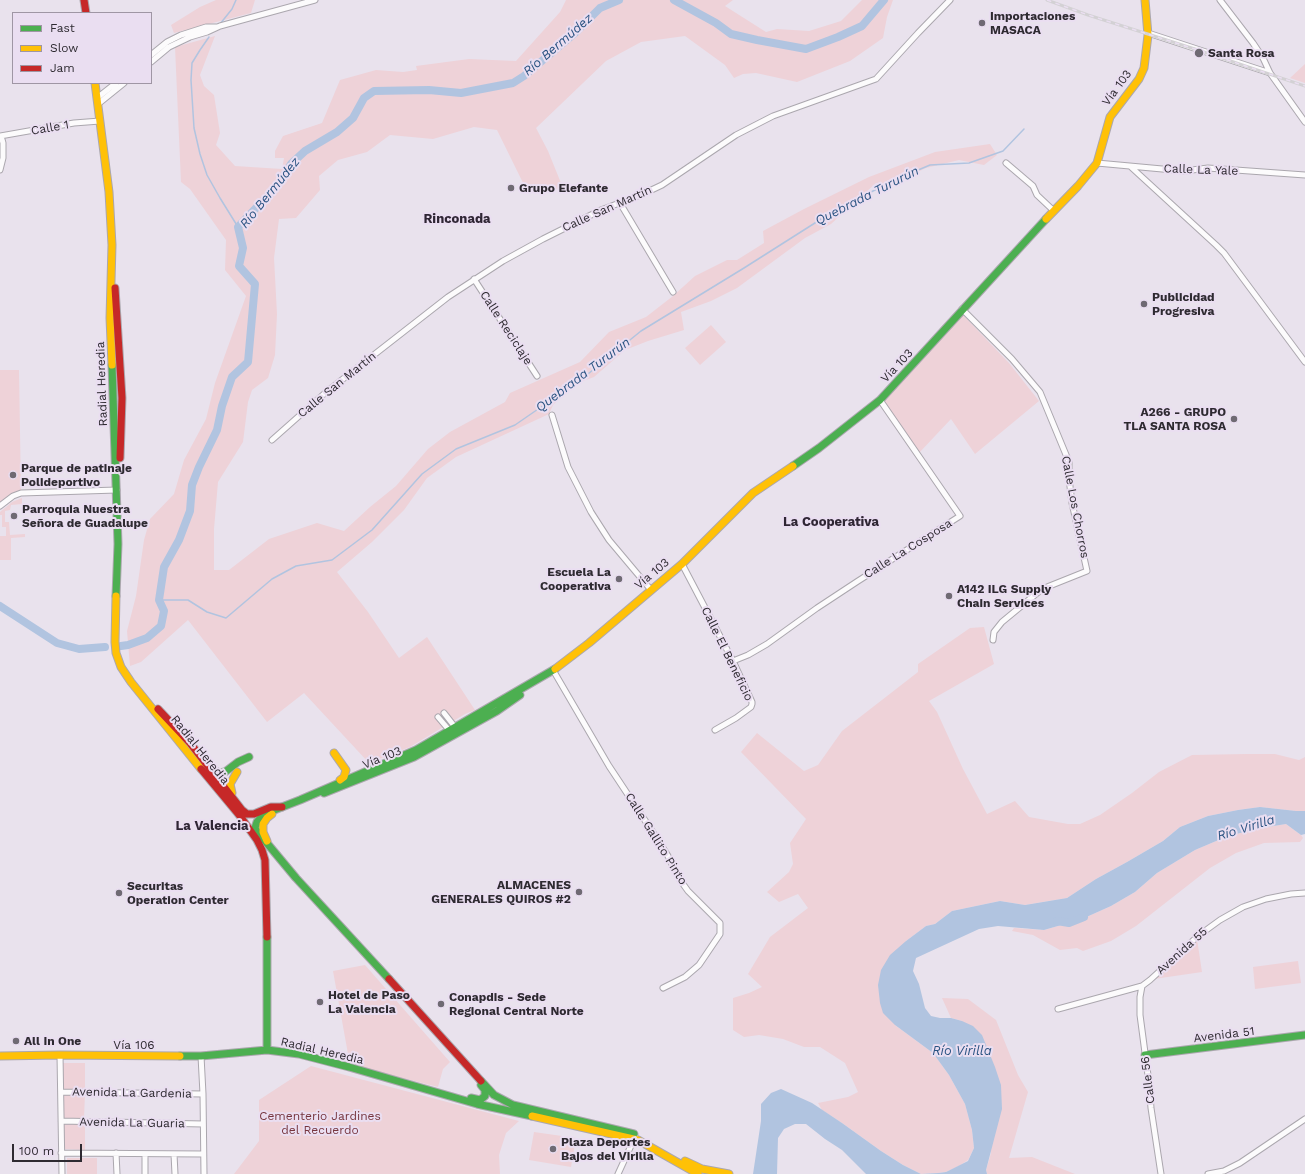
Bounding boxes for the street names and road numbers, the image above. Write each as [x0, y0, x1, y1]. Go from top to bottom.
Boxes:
street label: Vía 103 [1099, 67, 1135, 109]
street label: Calle 1 [30, 118, 70, 138]
street label: Calle La Yale [1163, 162, 1239, 178]
street label: Calle San Martín [560, 183, 654, 235]
street label: Calle Reciclaje [477, 288, 535, 368]
street label: Radial Heredia [93, 341, 111, 427]
street label: Vía 103 [878, 346, 916, 386]
street label: Calle San Martín [295, 349, 379, 421]
street label: Calle Los Chorros [1058, 455, 1092, 559]
street label: Calle La Cosposa [861, 516, 955, 582]
street label: Vía 103 [632, 555, 672, 593]
street label: Calle El Beneficio [698, 605, 756, 703]
street label: Radial Heredia [168, 713, 232, 787]
street label: Vía 103 [360, 744, 404, 772]
street label: Calle Gallito Pinto [622, 790, 690, 888]
street label: Avenida 55 [1154, 924, 1210, 978]
street label: Avenida 51 [1193, 1024, 1255, 1046]
street label: Radial Heredia [279, 1034, 365, 1068]
street label: Vía 106 [113, 1038, 155, 1052]
street label: Calle 56 [1138, 1055, 1158, 1105]
street label: Avenida La Gardenia [72, 1085, 192, 1101]
street label: Avenida La Guaria [79, 1115, 185, 1131]

